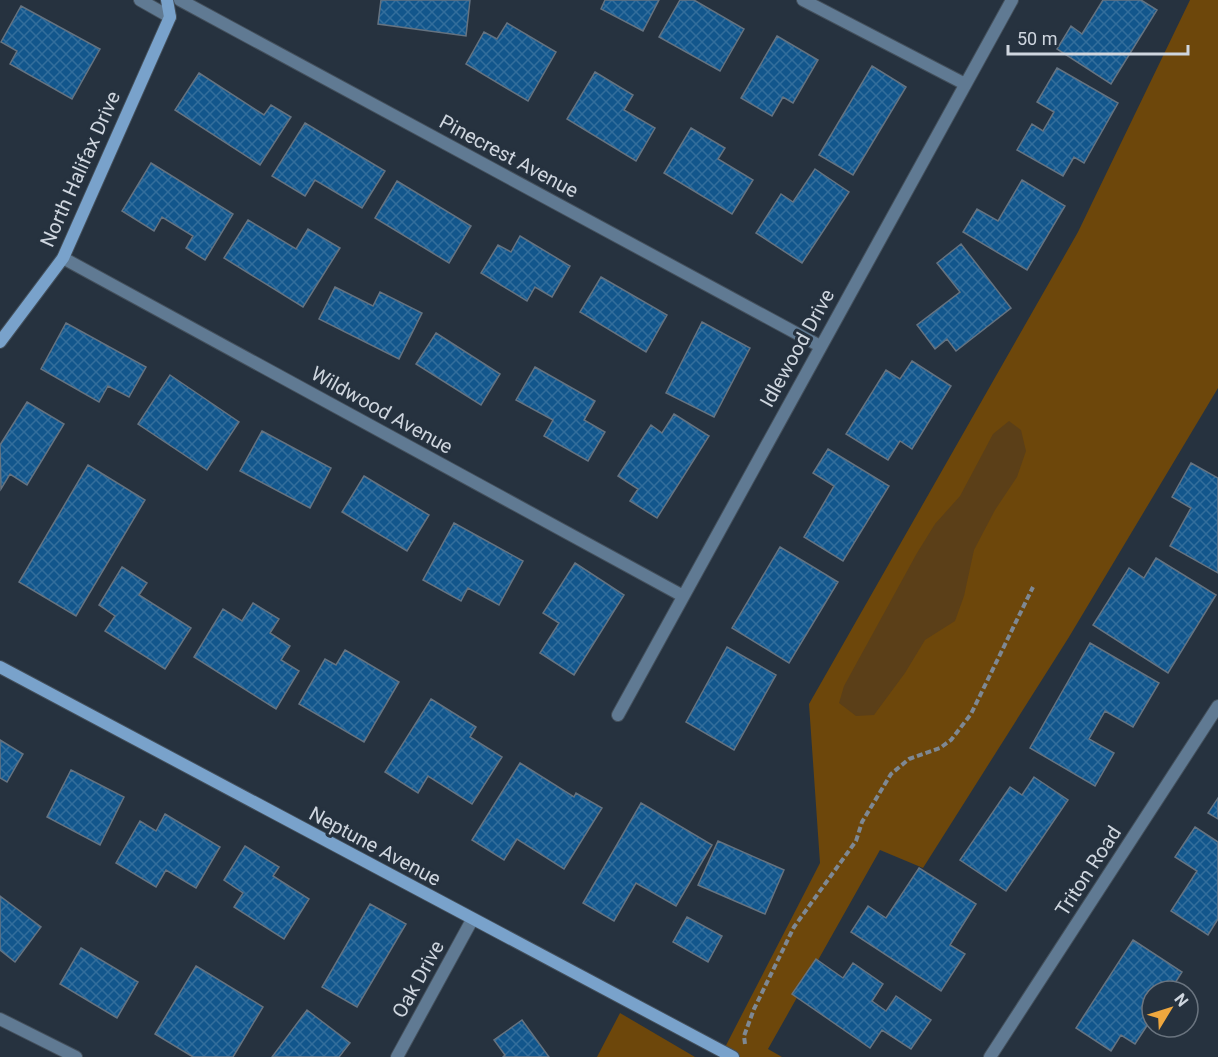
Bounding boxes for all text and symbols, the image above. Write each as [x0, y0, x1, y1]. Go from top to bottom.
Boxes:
scale bar [1008, 18, 1188, 56]
text: 50 m [1017, 28, 1057, 49]
street label: North Halifax Drive [35, 87, 125, 251]
street label: Pinecrest Avenue [435, 109, 583, 203]
street label: Idlewood Drive [755, 285, 839, 411]
street label: Wildwood Avenue [307, 361, 457, 459]
street label: Neptune Avenue [305, 801, 445, 891]
street label: Triton Road [1050, 821, 1126, 921]
street label: Oak Drive [387, 936, 449, 1022]
north arrow [1140, 979, 1200, 1039]
text: N [1170, 990, 1192, 1010]

